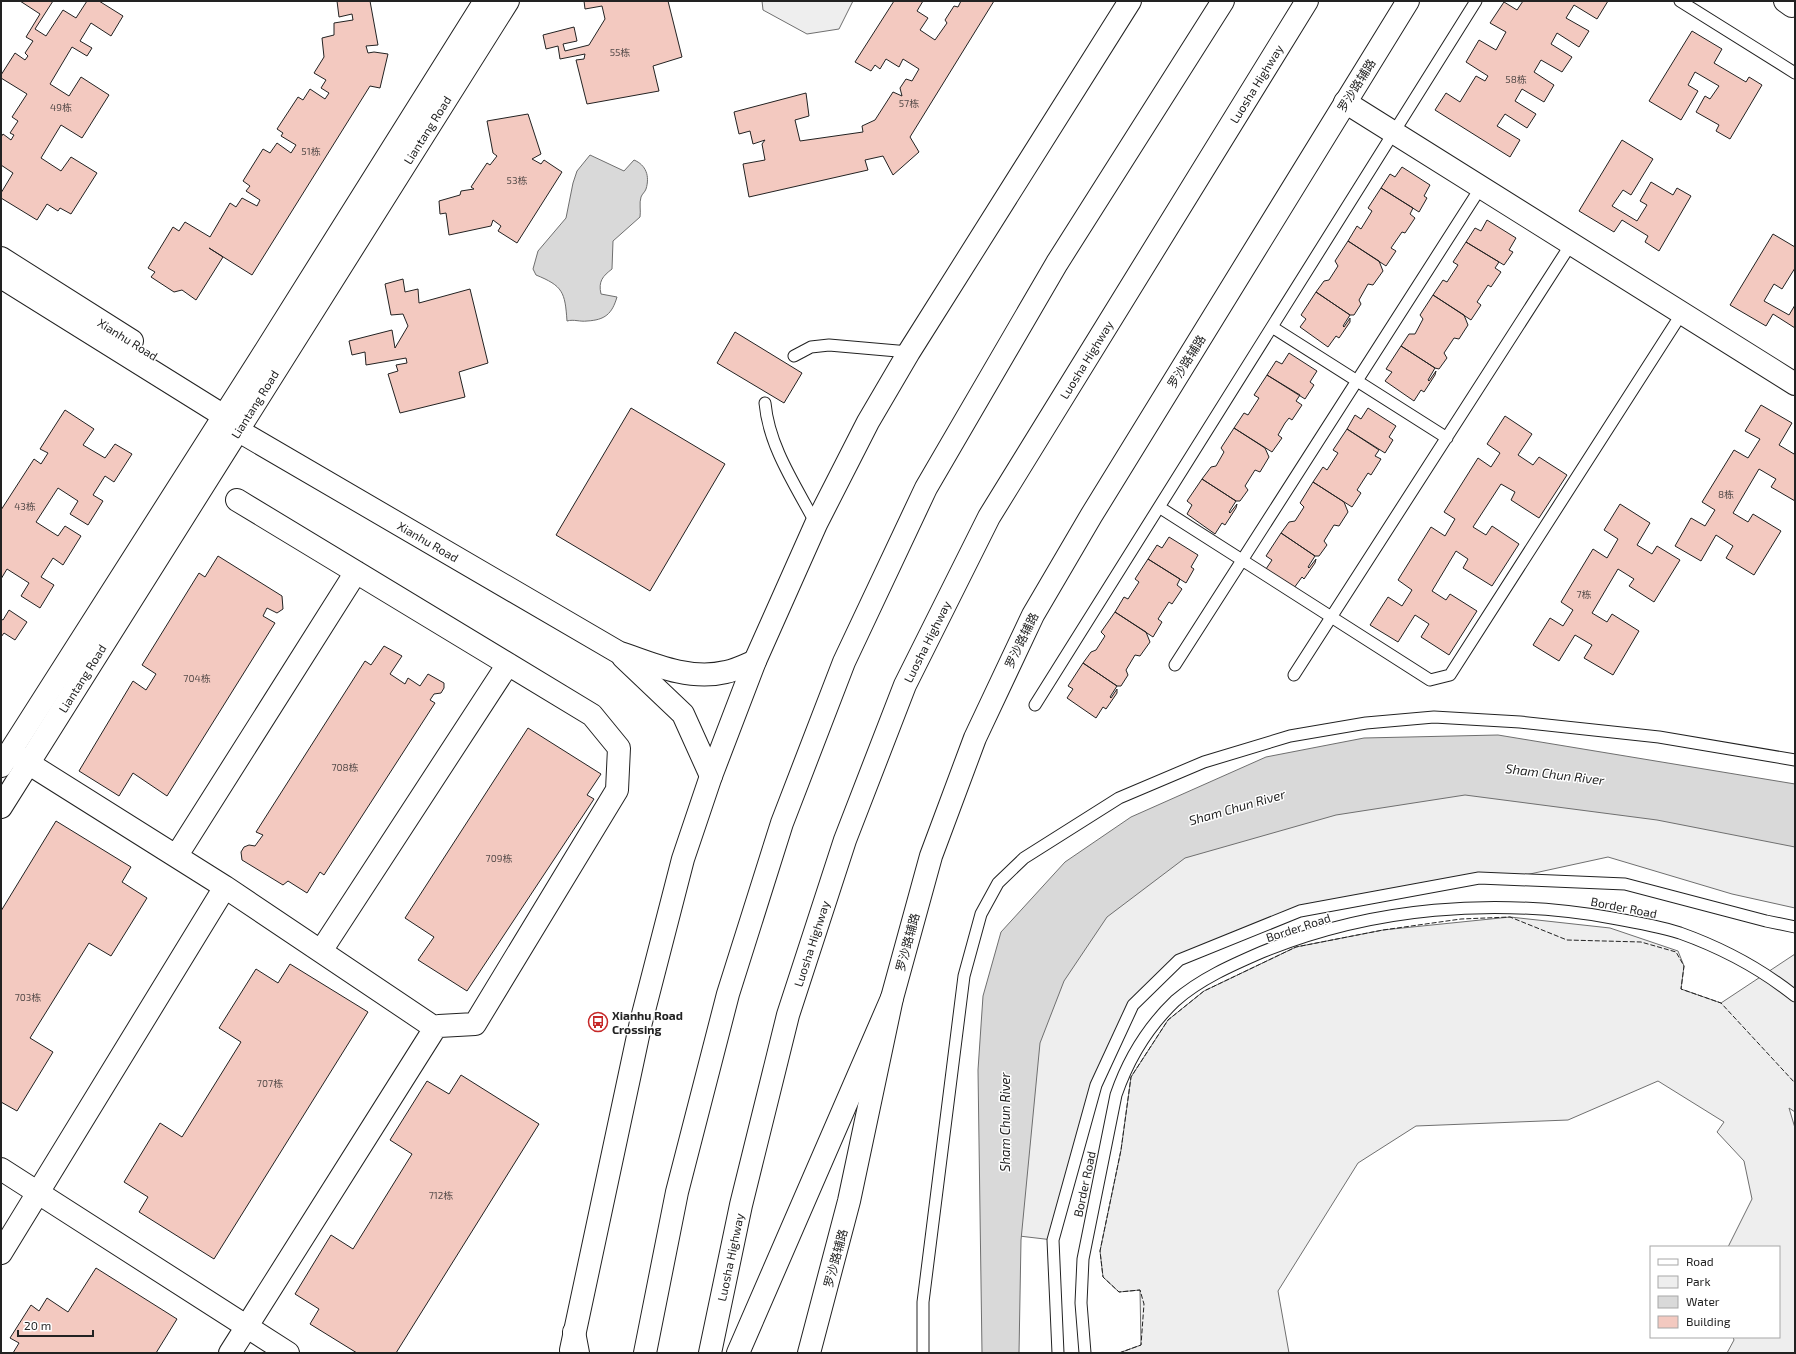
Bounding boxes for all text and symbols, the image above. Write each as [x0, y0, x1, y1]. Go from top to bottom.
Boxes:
street label: Luosha Highway [1227, 41, 1286, 126]
house number: 55栋 [610, 46, 630, 58]
street label: 罗沙路辅路 [1334, 56, 1378, 114]
house number: 58栋 [1505, 73, 1527, 85]
street label: Liantang Road [400, 93, 454, 167]
house number: 57栋 [899, 97, 919, 109]
house number: 49栋 [50, 101, 72, 113]
house number: 51栋 [301, 145, 321, 157]
house number: 53栋 [507, 174, 527, 186]
street label: Xianhu Road [95, 315, 161, 363]
street label: Luosha Highway [1057, 317, 1116, 401]
street label: 罗沙路辅路 [1164, 332, 1208, 390]
street label: Liantang Road [228, 367, 281, 441]
house number: 8栋 [1718, 488, 1734, 500]
house number: 43栋 [14, 500, 36, 512]
street label: Xianhu Road [395, 518, 461, 565]
house number: 7栋 [1576, 588, 1592, 600]
street label: Luosha Highway [900, 598, 953, 685]
street label: 罗沙路辅路 [1002, 610, 1040, 670]
street label: Liantang Road [55, 642, 109, 715]
house number: 704栋 [183, 672, 211, 684]
water label: Sham Chun River [1505, 760, 1606, 788]
house number: 708栋 [331, 761, 359, 773]
water label: Sham Chun River [1187, 785, 1288, 828]
house number: 709栋 [486, 852, 512, 864]
street label: Border Road [1590, 894, 1658, 920]
street label: Luosha Highway [791, 898, 832, 988]
street label: Border Road [1264, 910, 1332, 944]
street label: 罗沙路辅路 [892, 911, 922, 973]
house number: 703栋 [15, 991, 41, 1003]
place label: Xianhu Road Crossing [612, 1008, 683, 1036]
bus stop icon: Xianhu Road Crossing [587, 1011, 609, 1033]
water label: Sham Chun River [997, 1071, 1013, 1172]
house number: 707栋 [257, 1077, 283, 1089]
street label: Border Road [1070, 1150, 1098, 1218]
house number: 712栋 [429, 1189, 453, 1201]
street label: Luosha Highway [714, 1211, 746, 1302]
street label: 罗沙路辅路 [820, 1227, 850, 1289]
legend [1650, 1246, 1780, 1338]
text: Road [1686, 1254, 1714, 1268]
text: Park [1686, 1274, 1711, 1288]
text: Water [1686, 1294, 1720, 1308]
scale bar [18, 1312, 93, 1338]
text: Building [1686, 1314, 1731, 1328]
text: 20 m [24, 1318, 51, 1332]

